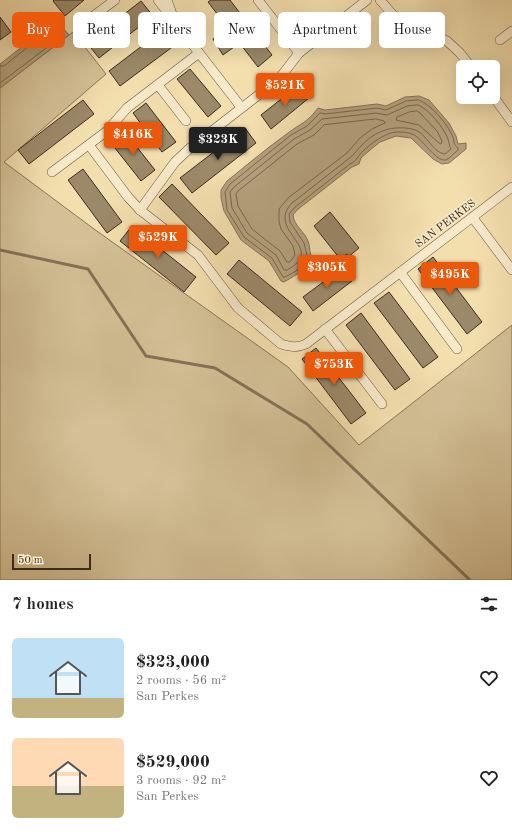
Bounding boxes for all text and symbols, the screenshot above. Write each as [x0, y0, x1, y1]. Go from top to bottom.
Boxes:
chip: Buy [12, 12, 65, 48]
chip: Rent [73, 12, 130, 48]
chip: Filters [138, 12, 206, 48]
chip: New [214, 12, 270, 48]
chip: Apartment [278, 12, 371, 48]
chip: House [379, 12, 445, 48]
map controls [456, 60, 500, 104]
button: locate [456, 60, 500, 104]
pin: $521K [257, 73, 313, 107]
text: $521K [265, 79, 305, 92]
pin: $416K [105, 122, 161, 156]
pin: $323K [190, 127, 246, 161]
text: $416K [113, 128, 153, 141]
text: $323K [198, 133, 238, 146]
street label: SAN PERKES [414, 198, 478, 250]
pin: $529K [130, 225, 186, 259]
text: $529K [138, 231, 178, 244]
pin: $305K [299, 255, 355, 289]
text: $305K [307, 261, 347, 274]
pin: $495K [422, 262, 478, 296]
text: $495K [430, 268, 470, 281]
pin: $753K [306, 352, 362, 386]
text: $753K [314, 358, 354, 371]
scale bar [12, 552, 91, 571]
text: 50 m [18, 555, 43, 566]
icon: filters [478, 593, 500, 615]
text: 7 homes [12, 596, 74, 613]
icon: home [44, 654, 92, 702]
text: $323,000 [136, 654, 210, 671]
icon: heart [478, 667, 500, 689]
text: 2 rooms · 56 m² [136, 674, 226, 687]
text: San Perkes [136, 690, 199, 703]
icon: home [44, 754, 92, 802]
text: $529,000 [136, 754, 210, 771]
icon: heart [478, 767, 500, 789]
text: 3 rooms · 92 m² [136, 774, 226, 787]
text: San Perkes [136, 790, 199, 803]

